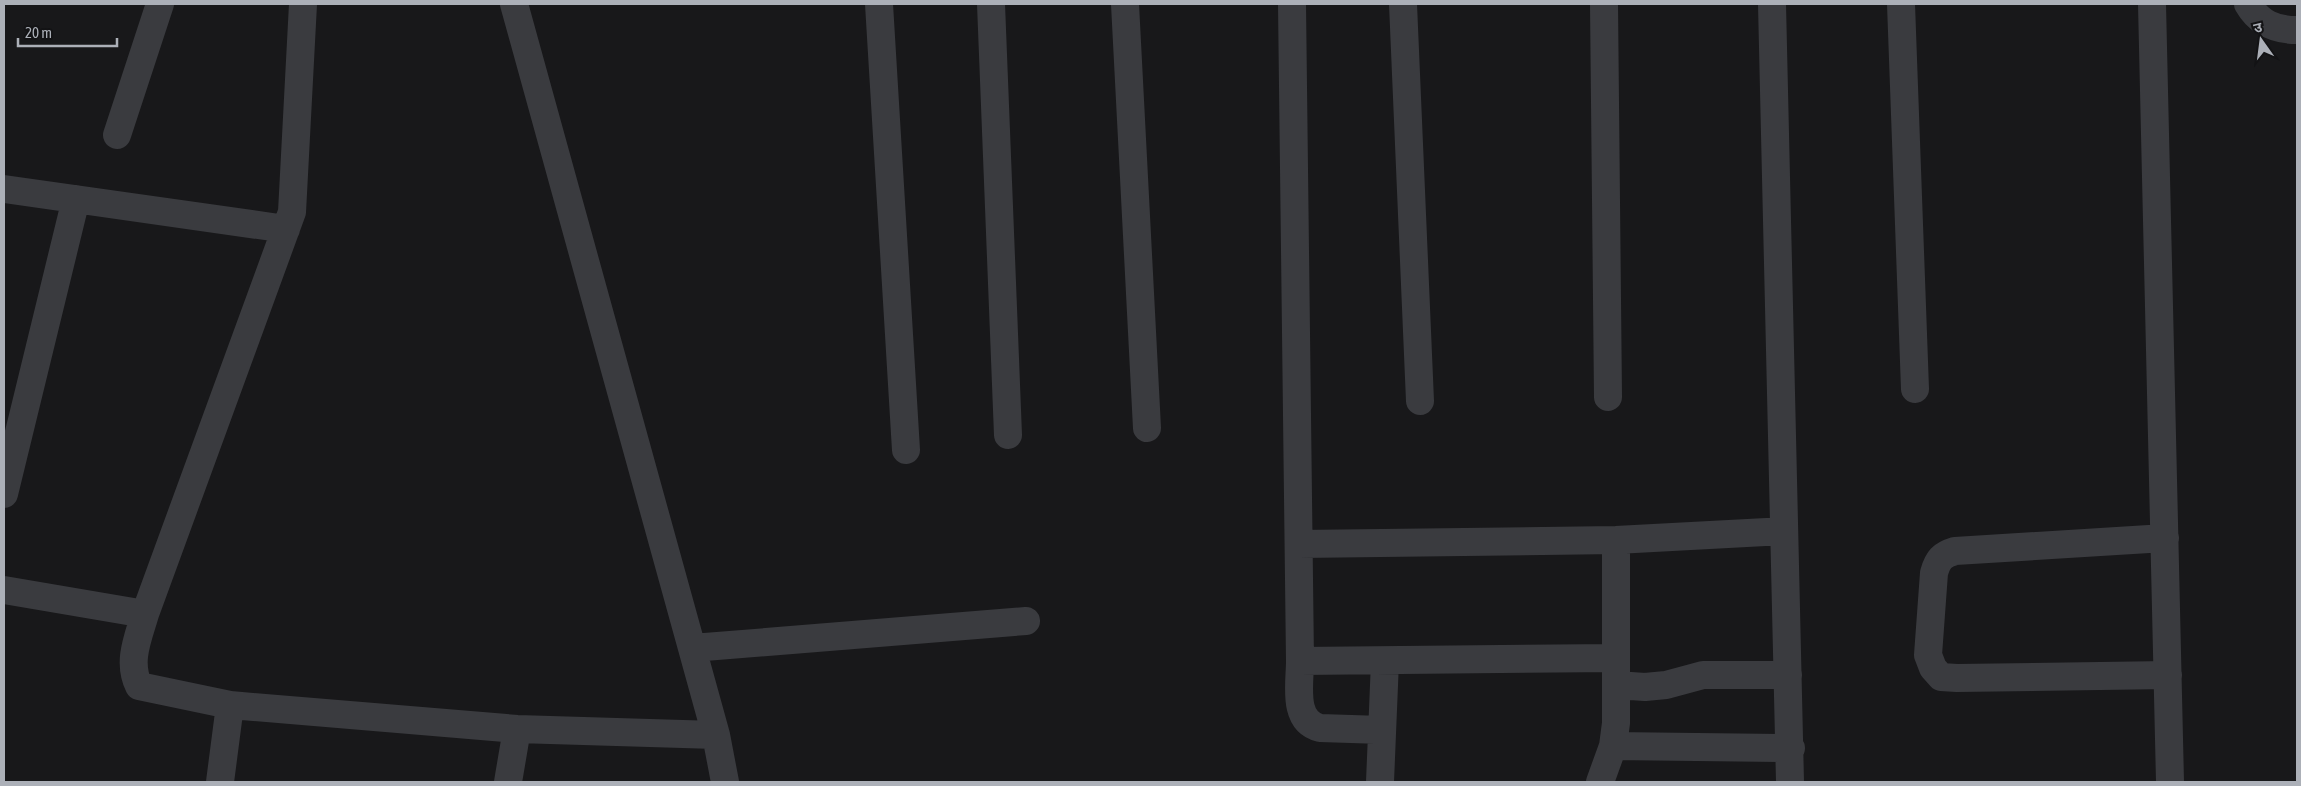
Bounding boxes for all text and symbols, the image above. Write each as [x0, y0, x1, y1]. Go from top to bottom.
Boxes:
scale bar [18, 15, 116, 47]
north arrow [2236, 15, 2286, 65]
text: उ [2252, 18, 2265, 36]
text: 20 m [25, 24, 52, 41]

